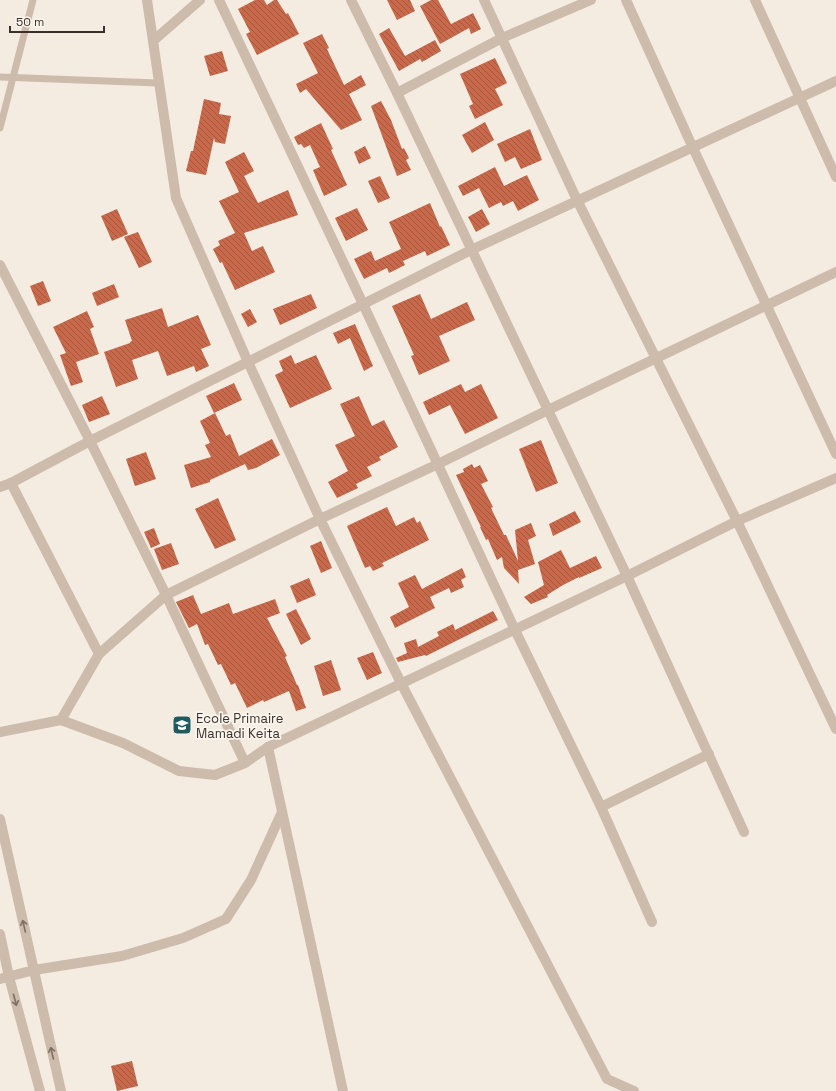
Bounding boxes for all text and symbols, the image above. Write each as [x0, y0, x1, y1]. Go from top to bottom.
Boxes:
scale bar [10, 8, 104, 34]
text: 50 m [16, 14, 44, 30]
place label: Ecole Primaire Mamadi Keita [196, 710, 283, 742]
school or university icon: Ecole Primaire Mamadi Keita [171, 714, 193, 736]
one-way arrow [19, 920, 27, 933]
one-way arrow [12, 993, 19, 1006]
one-way arrow [48, 1047, 56, 1060]

